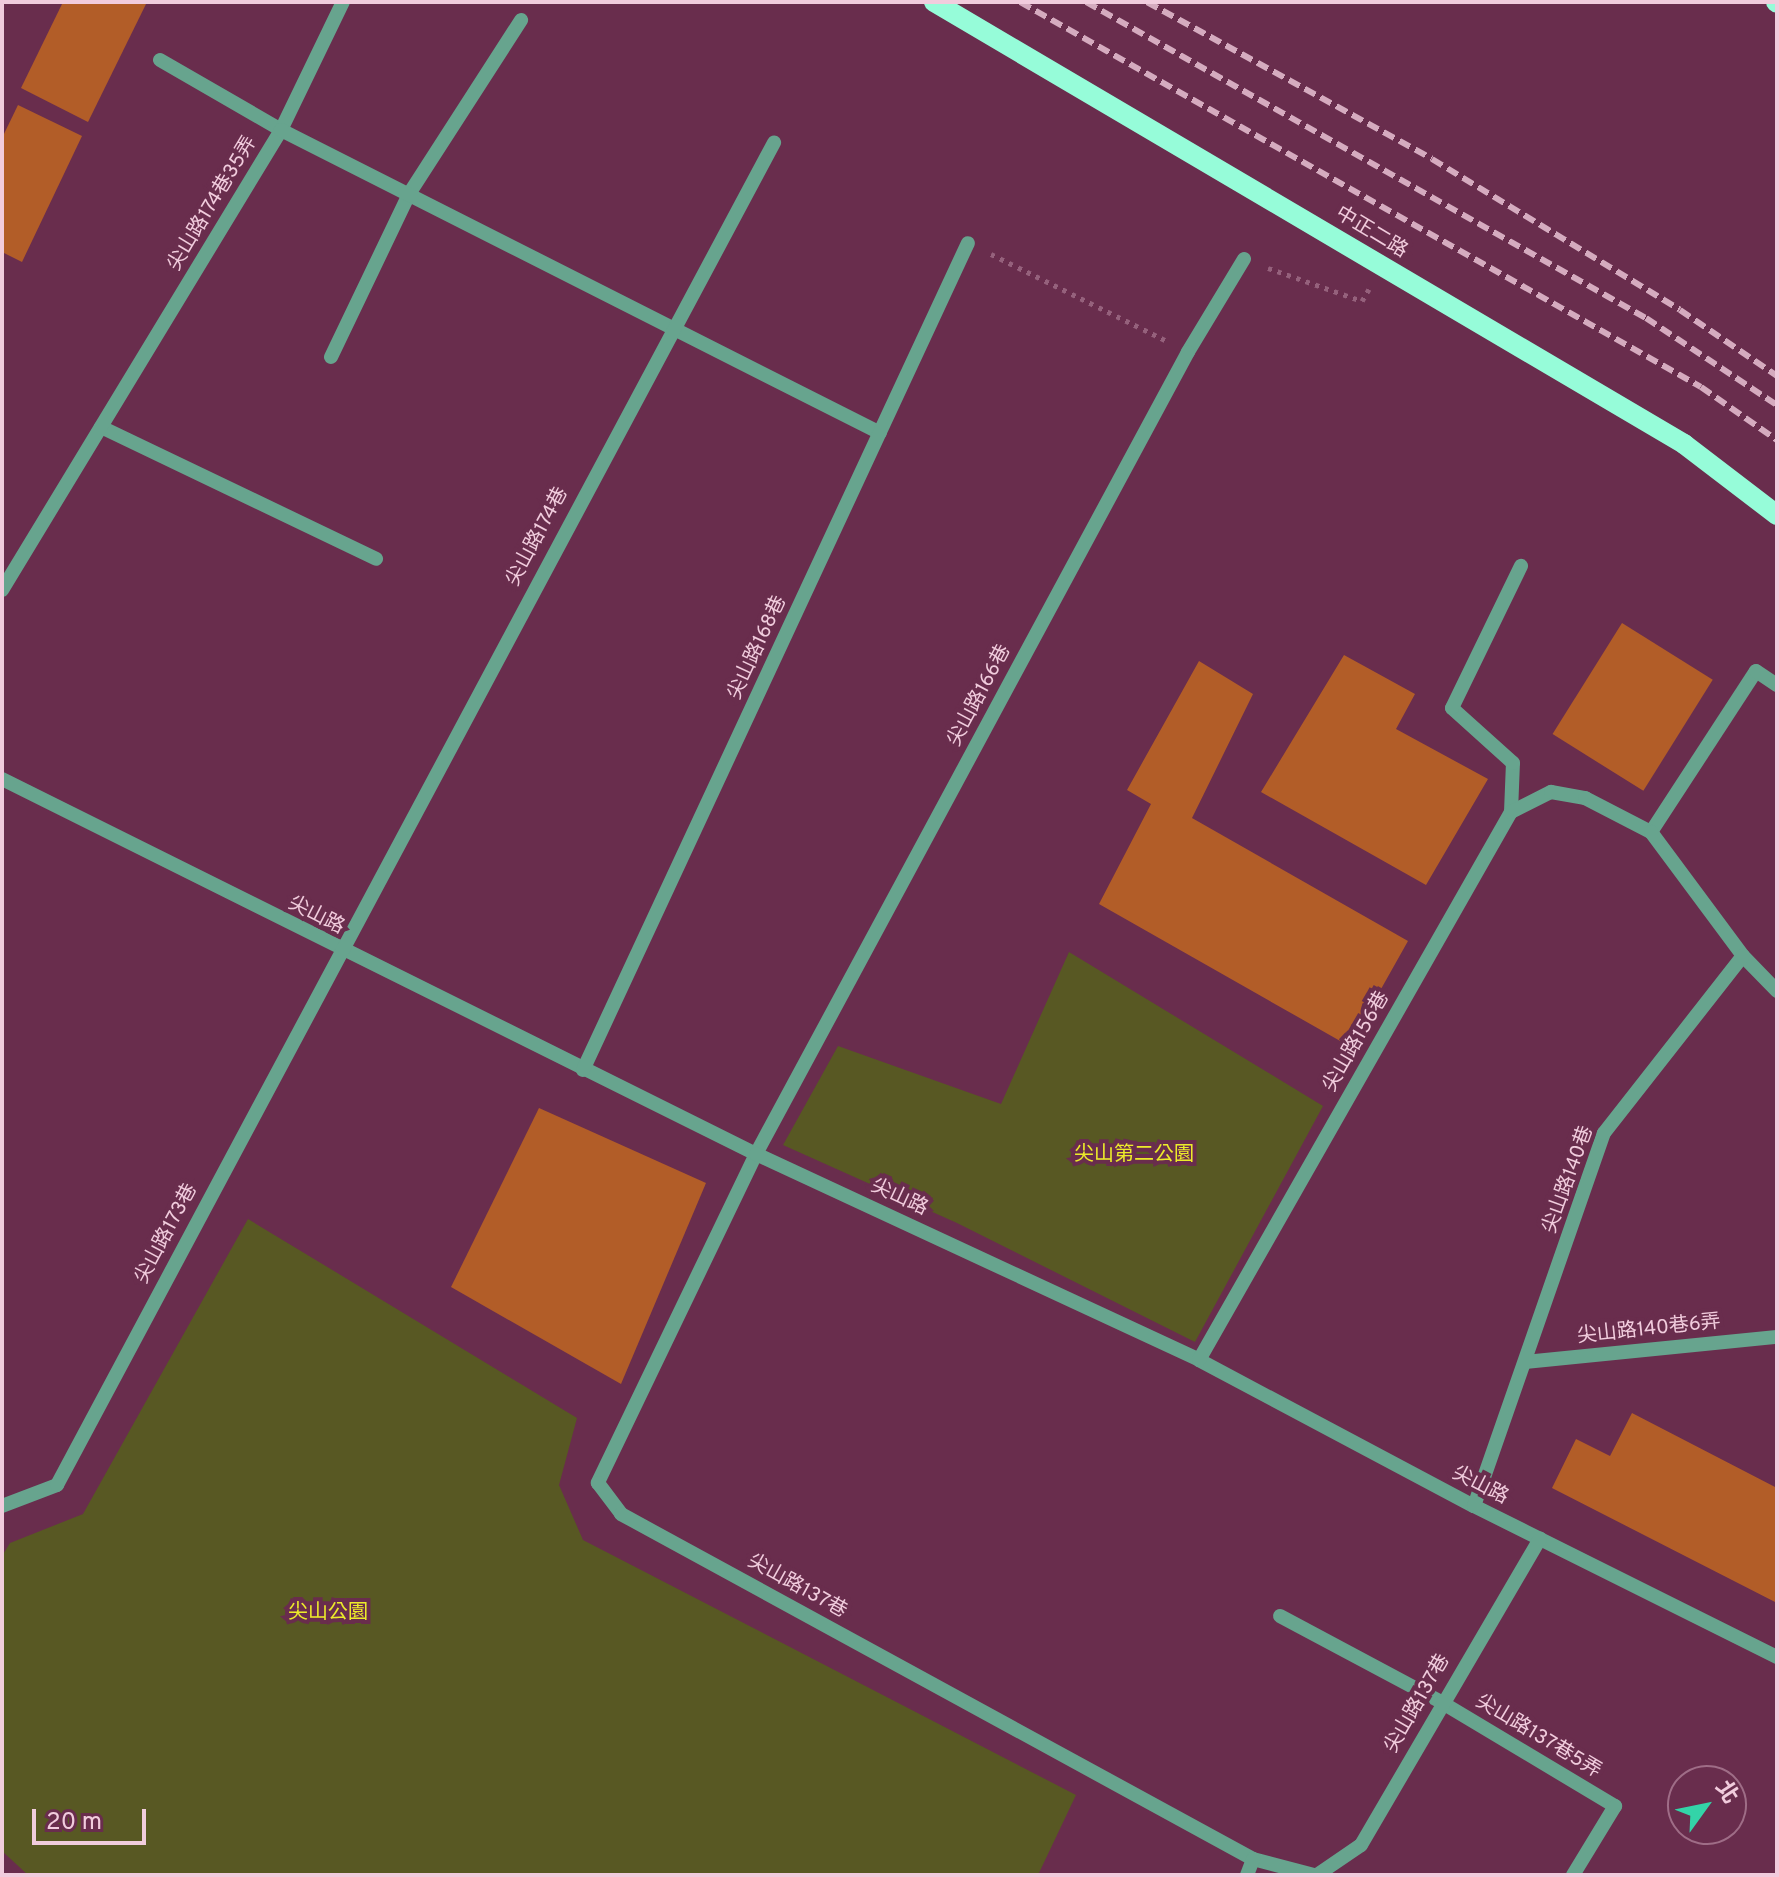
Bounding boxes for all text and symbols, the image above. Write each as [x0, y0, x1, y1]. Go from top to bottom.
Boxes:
street label: 尖山路174巷35弄 [163, 132, 263, 276]
street label: 中正二路 [1331, 202, 1411, 264]
street label: 尖山路174巷 [502, 484, 574, 590]
street label: 尖山路168巷 [724, 592, 792, 704]
street label: 尖山路166巷 [943, 641, 1017, 751]
street label: 尖山路 [284, 892, 348, 940]
street label: 尖山路156巷 [1319, 988, 1395, 1096]
street label: 尖山路140巷 [1539, 1123, 1599, 1237]
park label: 尖山第二公園 [1074, 1143, 1194, 1167]
street label: 尖山路 [867, 1174, 931, 1222]
street label: 尖山路173巷 [131, 1180, 203, 1288]
street label: 尖山路140巷6弄 [1576, 1311, 1722, 1349]
street label: 尖山路 [1448, 1462, 1512, 1510]
street label: 尖山路137巷 [743, 1550, 851, 1624]
park label: 尖山公園 [288, 1601, 368, 1625]
street label: 尖山路137巷 [1380, 1650, 1456, 1758]
street label: 尖山路137巷5弄 [1471, 1690, 1605, 1784]
north arrow [1667, 1765, 1747, 1845]
text: 北 [1709, 1776, 1743, 1809]
scale bar [36, 1793, 150, 1843]
text: 20 m [46, 1808, 102, 1838]

